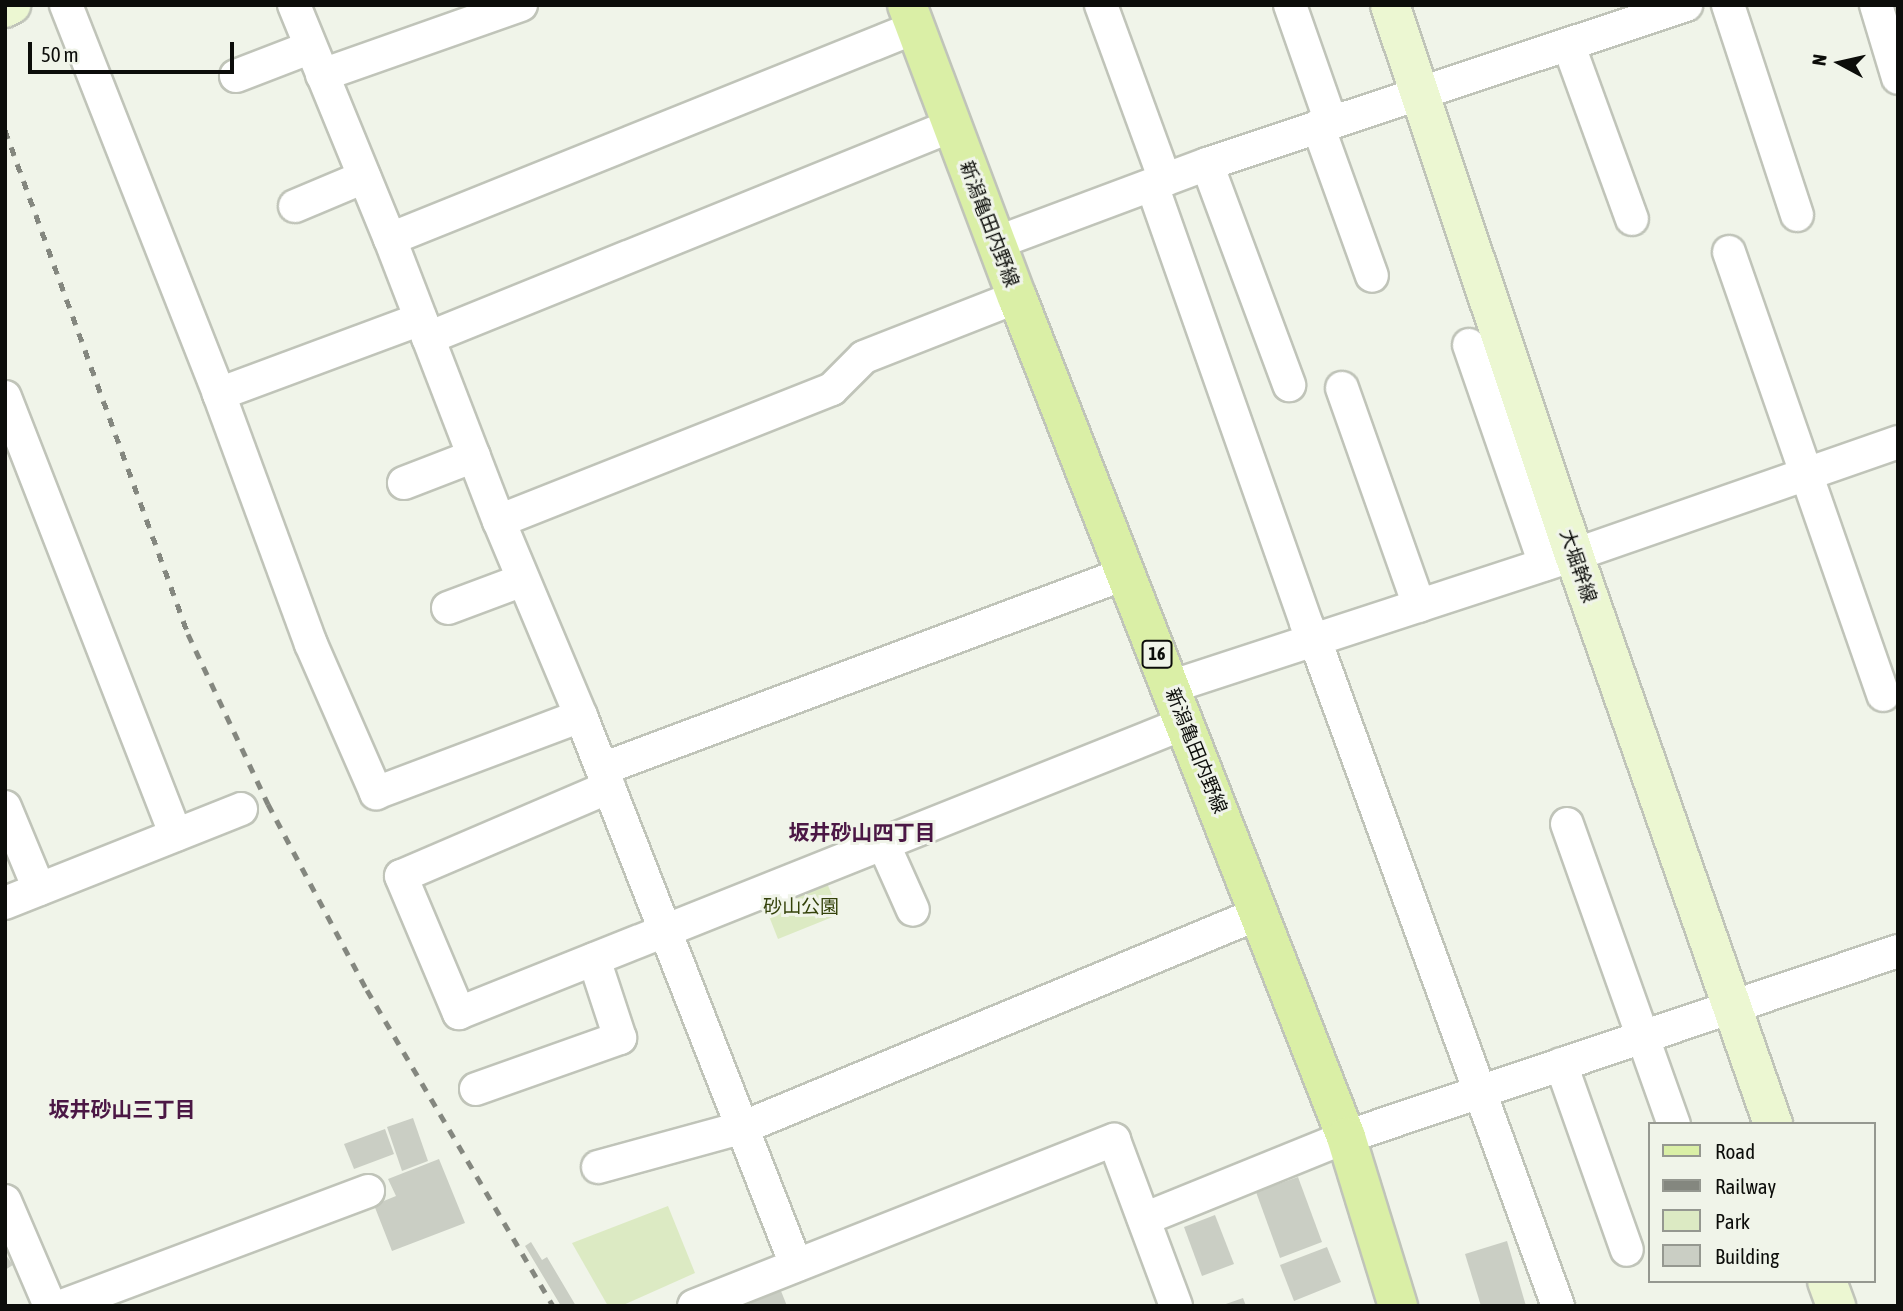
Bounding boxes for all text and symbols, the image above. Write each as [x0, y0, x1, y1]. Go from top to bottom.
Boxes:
scale bar [32, 28, 238, 72]
north arrow [1805, 28, 1875, 98]
text: 50 m [41, 42, 79, 66]
text: N [1808, 53, 1831, 67]
street label: 新潟亀田内野線 [955, 158, 1023, 290]
street label: 大堀幹線 [1555, 526, 1601, 606]
road number: 16 [1141, 640, 1173, 668]
street label: 新潟亀田内野線 [1161, 685, 1231, 817]
district label: 坂井砂山四丁目 [789, 819, 935, 845]
park label: 砂山公園 [763, 896, 839, 918]
district label: 坂井砂山三丁目 [49, 1096, 195, 1122]
legend [1647, 1122, 1875, 1283]
text: Road [1715, 1139, 1755, 1163]
text: Railway [1715, 1174, 1776, 1198]
text: Park [1715, 1209, 1750, 1233]
text: Building [1715, 1244, 1779, 1268]

